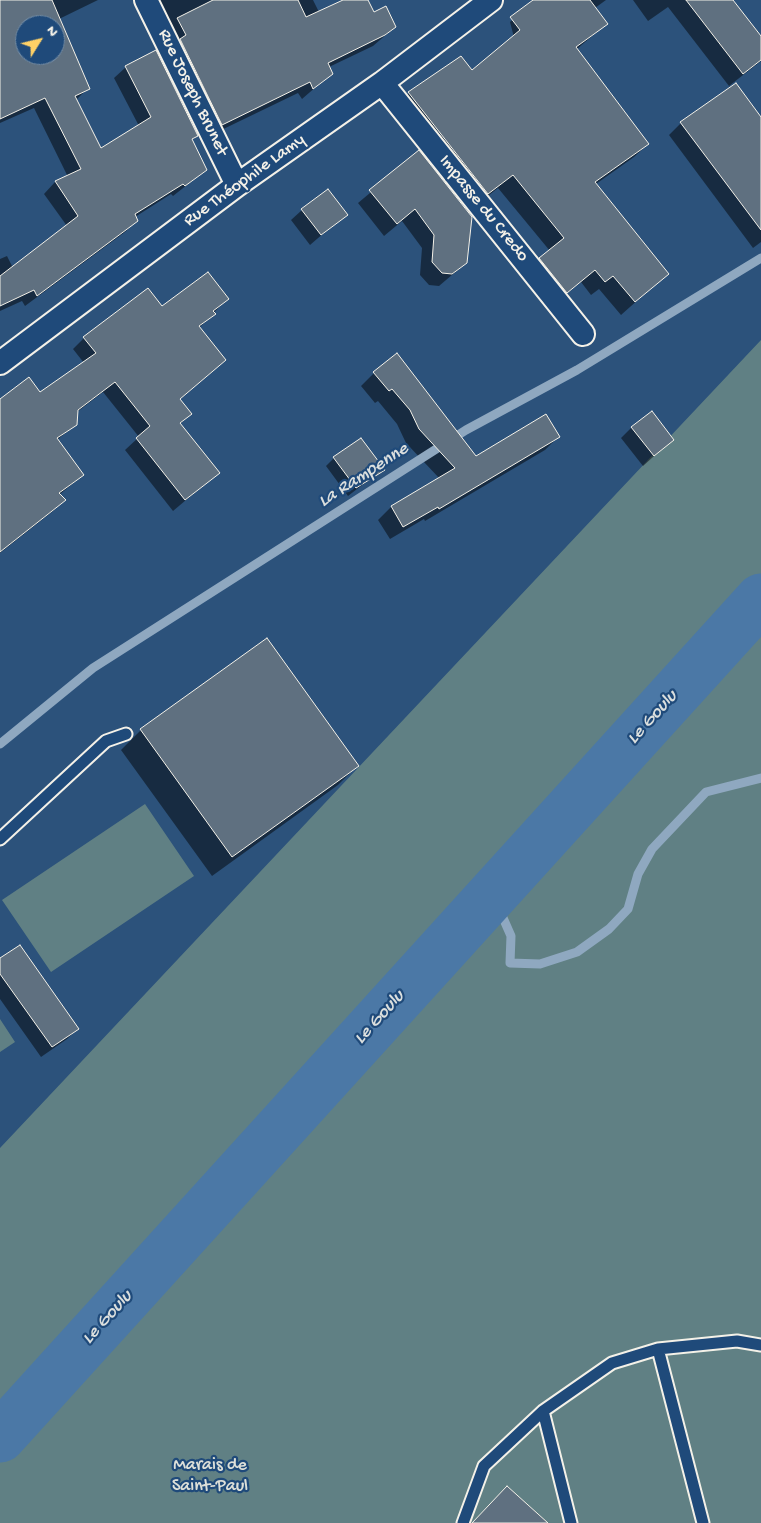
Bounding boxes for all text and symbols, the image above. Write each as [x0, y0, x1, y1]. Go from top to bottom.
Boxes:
north arrow [15, 15, 65, 65]
text: N [42, 23, 61, 40]
street label: Rue Joseph Brunet [152, 26, 232, 160]
street label: Rue Théophile Lamy [180, 130, 310, 232]
street label: Impasse du Credo [433, 151, 533, 267]
water label: La Rampenne [315, 438, 413, 514]
water label: Le Goulu [623, 686, 683, 750]
water label: Le Goulu [350, 986, 410, 1050]
water label: Le Goulu [78, 1286, 138, 1350]
park label: Marais de Saint-Paul [172, 1455, 248, 1498]

